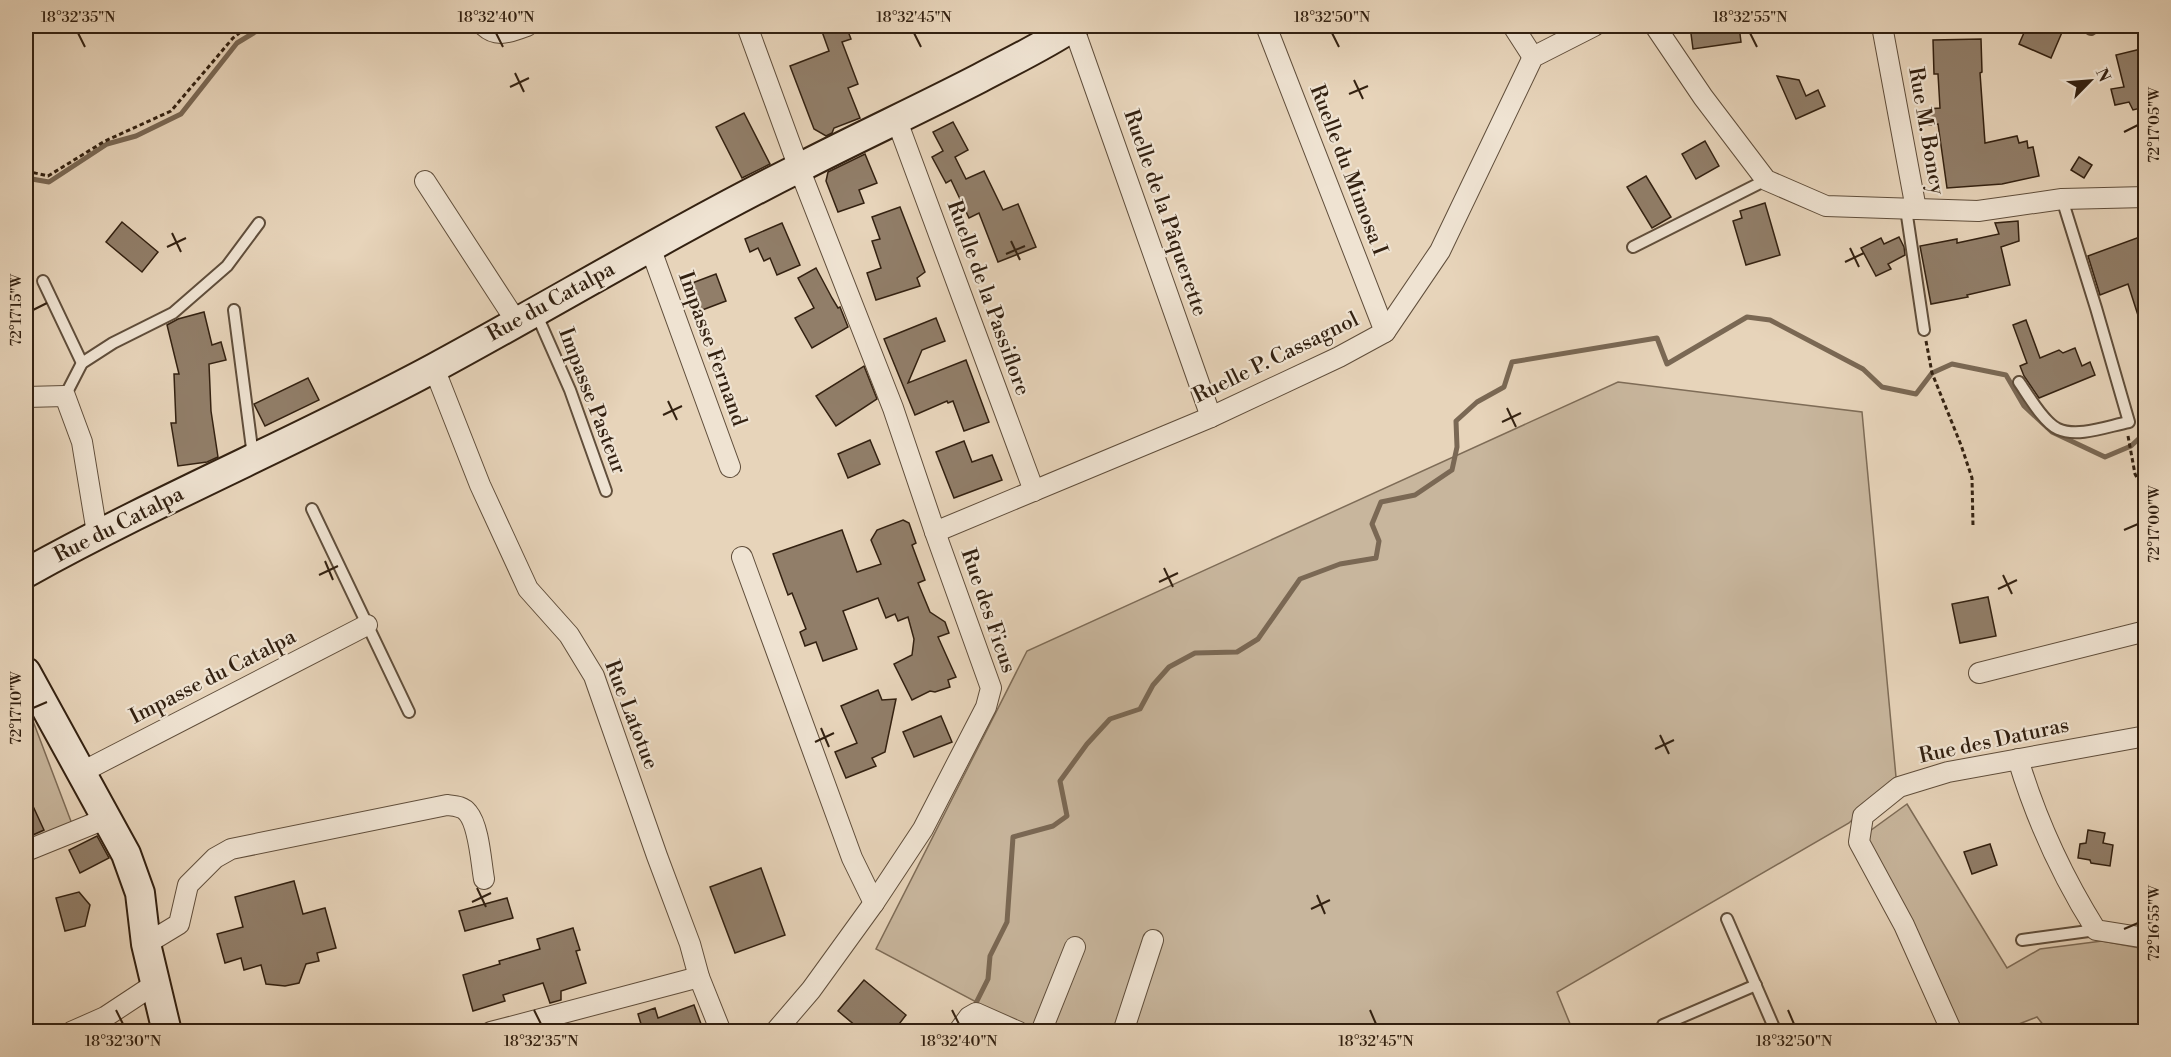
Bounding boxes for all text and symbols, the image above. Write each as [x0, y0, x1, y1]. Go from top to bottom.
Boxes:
text: 18°32'35"N [41, 8, 115, 27]
text: 18°32'40"N [458, 8, 534, 27]
text: 18°32'45"N [876, 8, 952, 27]
text: 18°32'50"N [1294, 8, 1370, 27]
text: 18°32'55"N [1713, 8, 1787, 27]
north arrow [2060, 51, 2120, 111]
street label: Rue M. Boncy [1902, 65, 1950, 198]
text: N [2091, 65, 2115, 85]
street label: Ruelle du Mimosa I [1304, 81, 1392, 259]
text: 72°17'05"W [2145, 87, 2164, 163]
street label: Ruelle de la Pâquerette [1117, 106, 1213, 320]
street label: Ruelle de la Passiflore [941, 197, 1035, 399]
street label: Rue du Catalpa [483, 256, 620, 348]
street label: Impasse Fernand [672, 268, 752, 430]
text: 72°17'15"W [7, 273, 26, 346]
street label: Ruelle P. Cassagnol [1189, 307, 1363, 409]
street label: Impasse Pasteur [552, 324, 632, 478]
street label: Rue du Catalpa [50, 481, 189, 569]
text: 72°17'00"W [2145, 485, 2164, 563]
street label: Rue des Ficus [955, 545, 1021, 677]
street label: Impasse du Catalpa [126, 624, 301, 730]
street label: Rue Latotue [598, 657, 664, 773]
text: 72°17'10"W [7, 671, 26, 745]
street label: Rue des Daturas [1917, 712, 2071, 770]
text: 72°16'55"W [2145, 885, 2164, 961]
text: 18°32'30"N [85, 1032, 161, 1051]
text: 18°32'35"N [504, 1032, 578, 1051]
text: 18°32'40"N [921, 1032, 997, 1051]
text: 18°32'45"N [1338, 1032, 1414, 1051]
text: 18°32'50"N [1756, 1032, 1832, 1051]

